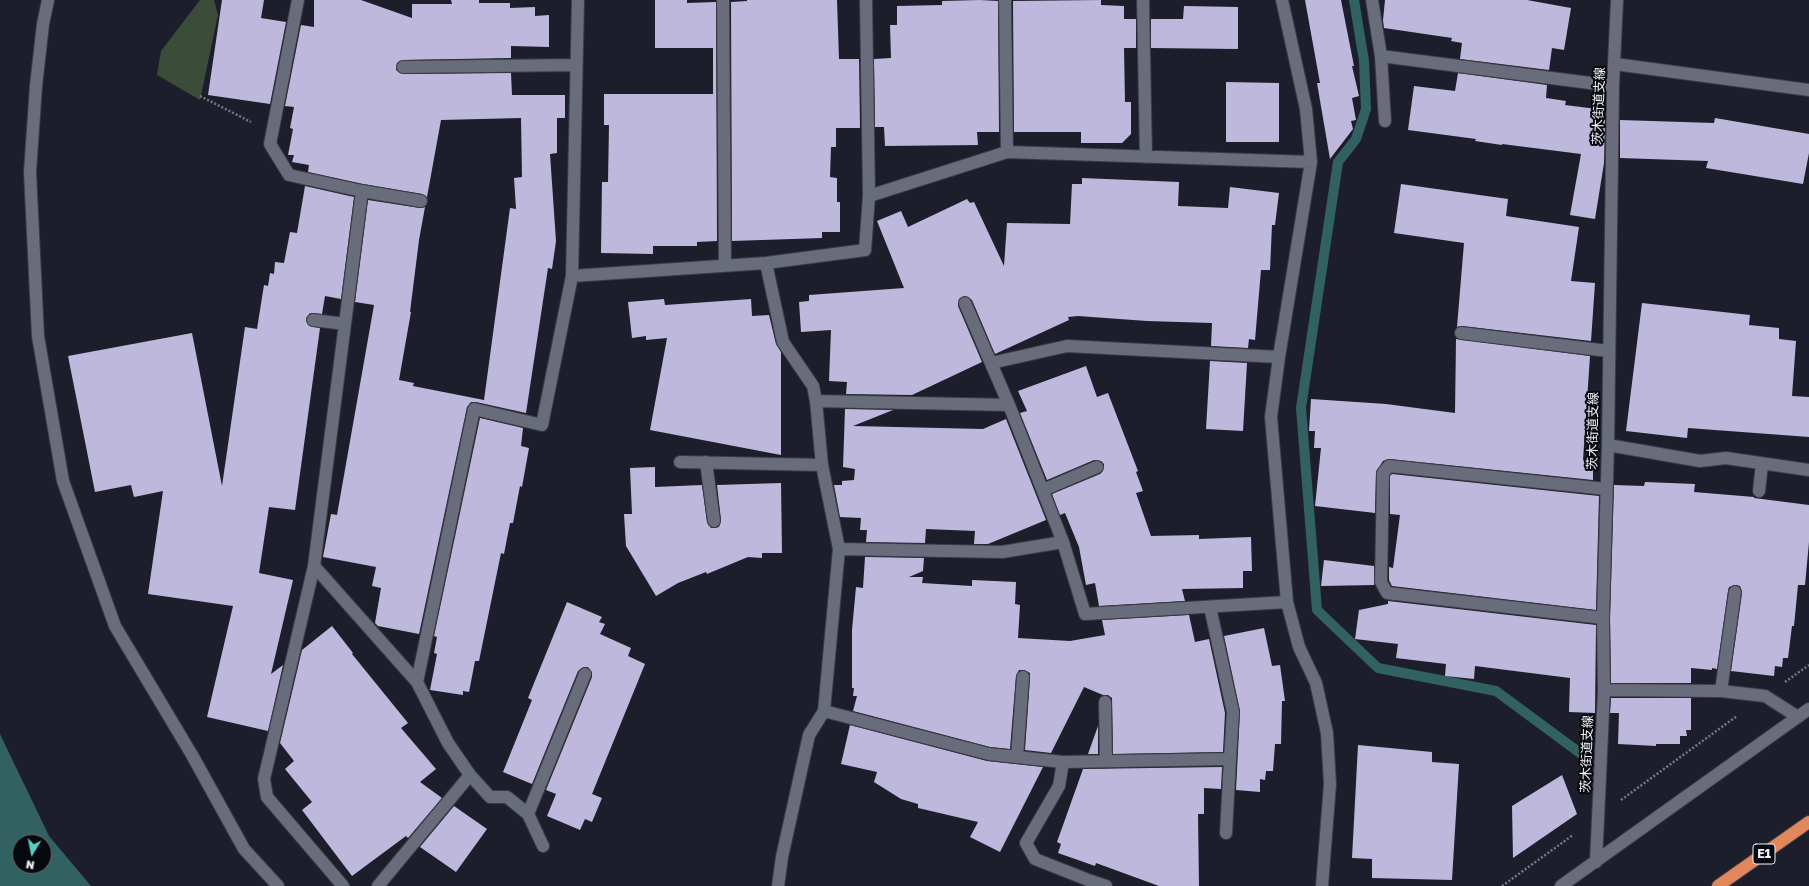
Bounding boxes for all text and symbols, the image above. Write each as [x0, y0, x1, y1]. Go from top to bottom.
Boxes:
street label: 茨木街道支線 [1590, 67, 1608, 145]
street label: 茨木街道支線 [1585, 392, 1601, 470]
street label: 茨木街道支線 [1578, 715, 1596, 793]
north arrow [12, 834, 52, 874]
road number: E1 [1753, 844, 1775, 864]
text: N [25, 858, 35, 872]

